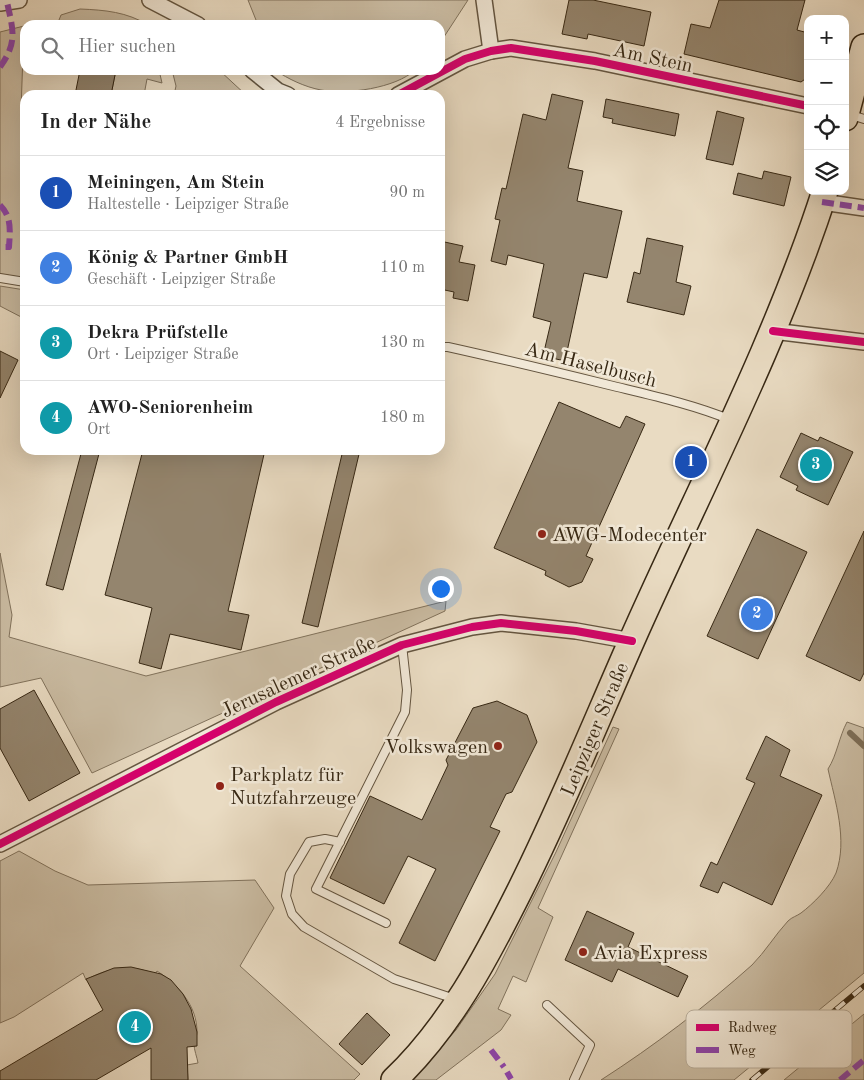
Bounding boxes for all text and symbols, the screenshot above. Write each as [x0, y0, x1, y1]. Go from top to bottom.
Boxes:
map controls [804, 15, 849, 195]
button: + [804, 15, 849, 60]
search box [20, 20, 445, 75]
icon: search [38, 34, 66, 62]
text: Hier suchen [78, 38, 176, 57]
street label: Am Stein [611, 41, 695, 77]
button: − [804, 60, 849, 105]
button: locate [804, 105, 849, 150]
text: In der Nähe [40, 112, 151, 133]
text: 4 Ergebnisse [335, 115, 425, 131]
button: layers [804, 150, 849, 195]
text: Meiningen, Am Stein [87, 174, 265, 193]
text: 1 [51, 185, 61, 201]
text: 90 m [389, 185, 425, 201]
text: Haltestelle · Leipziger Straße [87, 197, 289, 213]
text: König & Partner GmbH [87, 249, 288, 268]
text: 2 [51, 260, 61, 276]
text: 110 m [380, 260, 425, 276]
text: Geschäft · Leipziger Straße [87, 272, 276, 288]
text: Dekra Prüfstelle [87, 324, 228, 343]
text: 3 [51, 335, 61, 351]
text: 130 m [380, 335, 425, 351]
street label: Am Haselbusch [523, 340, 658, 392]
text: Ort · Leipziger Straße [87, 347, 239, 363]
text: AWO-Seniorenheim [87, 399, 253, 418]
text: 4 [51, 410, 61, 426]
text: 180 m [380, 410, 425, 426]
text: Ort [87, 422, 110, 438]
pin: 1 [675, 443, 707, 481]
pin: 3 [800, 446, 832, 484]
place label: AWG-Modecenter [552, 526, 707, 546]
marker: AWG-Modecenter [536, 528, 548, 540]
your location [428, 576, 454, 602]
pin: 2 [741, 595, 773, 633]
street label: Jerusalemer Straße [218, 633, 379, 722]
street label: Leipziger Straße [559, 660, 633, 800]
place label: Volkswagen [385, 738, 488, 758]
marker: Volkswagen [492, 740, 504, 752]
place label: Parkplatz für Nutzfahrzeuge [230, 766, 356, 809]
marker: Parkplatz für Nutzfahrzeuge [214, 780, 226, 792]
place label: Avia Express [593, 944, 708, 964]
marker: Avia Express [577, 946, 589, 958]
pin: 4 [119, 1008, 151, 1046]
legend [686, 1010, 852, 1068]
text: Radweg [728, 1021, 777, 1035]
text: Weg [728, 1044, 756, 1058]

